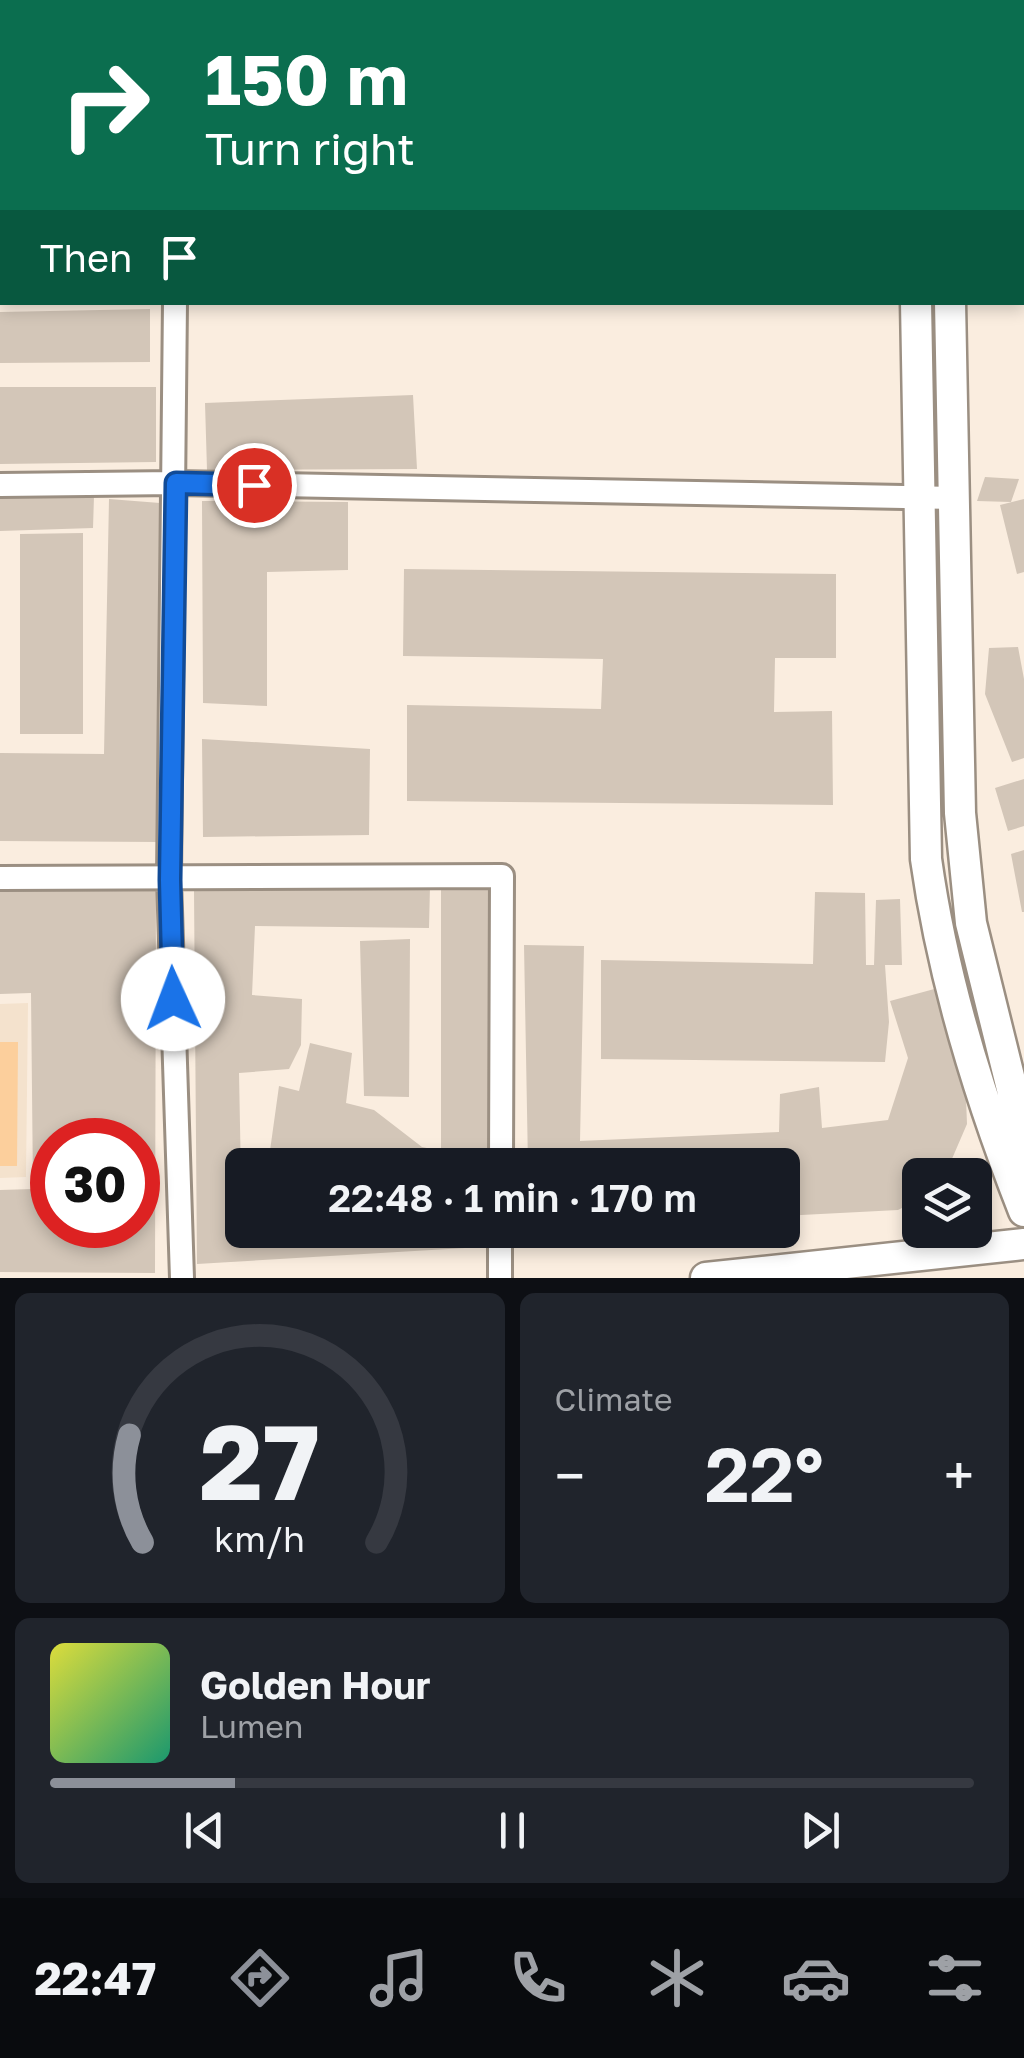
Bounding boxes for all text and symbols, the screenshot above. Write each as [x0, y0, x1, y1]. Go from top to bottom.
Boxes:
text: 150 m [205, 36, 408, 120]
icon: right [40, 40, 170, 170]
text: Turn right [205, 121, 415, 175]
icon: arrive [152, 230, 207, 285]
text: Then [40, 235, 132, 280]
pin [212, 443, 297, 528]
icon: arrive [227, 458, 282, 513]
position arrow [121, 947, 225, 1051]
speed limit sign: 30 [30, 1118, 160, 1248]
map controls [902, 1158, 992, 1248]
button: layers [902, 1158, 992, 1248]
text: 22:48 · 1 min · 170 m [328, 1175, 697, 1220]
text: Climate [555, 1380, 673, 1418]
text: 27 [200, 1398, 320, 1523]
text: 22° [705, 1428, 824, 1519]
text: − [555, 1442, 585, 1508]
text: + [944, 1442, 974, 1508]
text: km/h [214, 1517, 305, 1560]
text: Golden Hour [200, 1662, 431, 1707]
text: Lumen [200, 1707, 304, 1745]
icon: previous [177, 1803, 232, 1858]
icon: pause [485, 1803, 540, 1858]
icon: next [793, 1803, 848, 1858]
icon: directions [225, 1943, 295, 2013]
icon: music [364, 1943, 434, 2013]
icon: phone [503, 1943, 573, 2013]
icon: climate [642, 1943, 712, 2013]
icon: car [781, 1943, 851, 2013]
icon: filters [920, 1943, 990, 2013]
text: 22:47 [34, 1951, 156, 2005]

